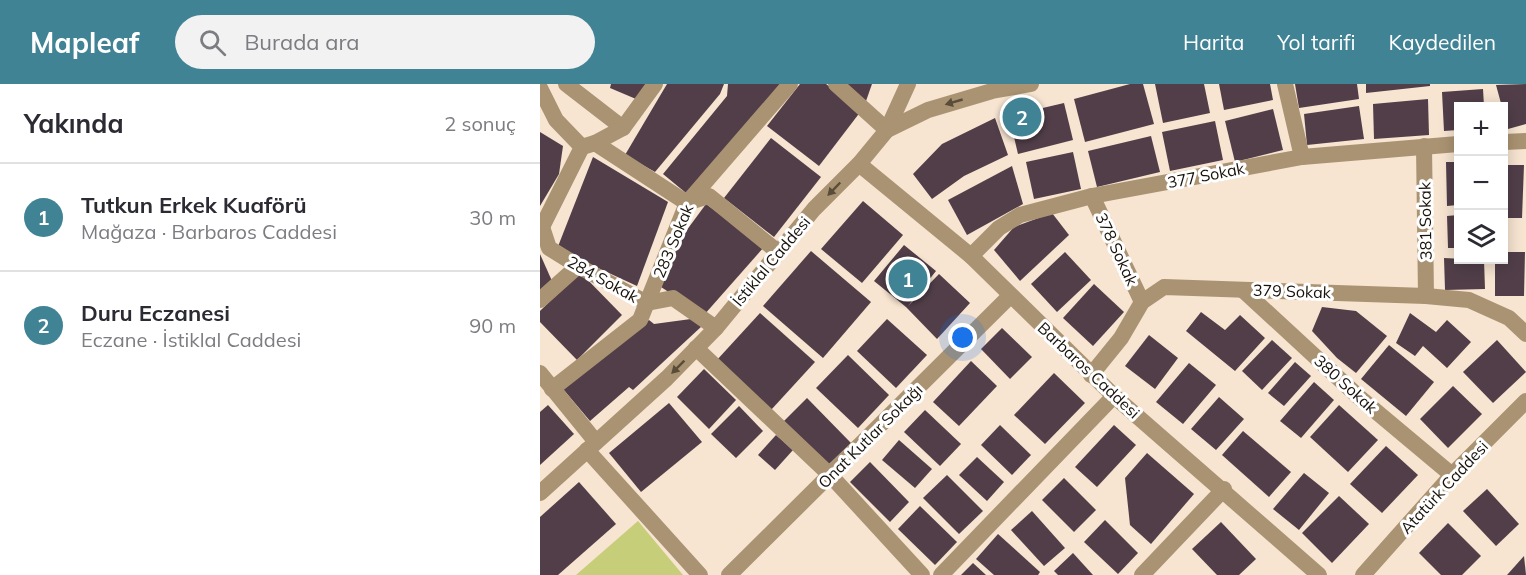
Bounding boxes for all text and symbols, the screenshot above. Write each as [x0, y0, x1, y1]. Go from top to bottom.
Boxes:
search box [175, 15, 595, 69]
text: Mapleaf [30, 25, 139, 60]
icon: search [196, 26, 229, 59]
text: Burada ara [244, 28, 360, 56]
text: Harita [1183, 29, 1244, 55]
text: Yol tarifi [1277, 29, 1356, 55]
text: Kaydedilen [1389, 29, 1496, 55]
pin: 2 [1002, 94, 1042, 140]
one-way arrow [945, 98, 963, 107]
map controls [1454, 102, 1508, 264]
button: + [1454, 102, 1508, 156]
text: Yakında [24, 107, 124, 140]
text: 2 sonuç [444, 111, 516, 136]
button: − [1454, 156, 1508, 210]
street label: 377 Sokak [1166, 158, 1247, 192]
one-way arrow [828, 181, 841, 196]
street label: 381 Sokak [1414, 181, 1436, 260]
text: Tutkun Erkek Kuaförü [81, 191, 307, 219]
street label: 283 Sokak [649, 200, 698, 281]
text: 1 [38, 205, 50, 230]
text: 30 m [469, 205, 516, 230]
street label: 378 Sokak [1091, 209, 1143, 289]
button: layers [1454, 210, 1508, 264]
street label: İstiklal Caddesi [728, 212, 814, 310]
text: Mağaza · Barbaros Caddesi [81, 219, 337, 244]
street label: 284 Sokak [564, 251, 643, 307]
pin: 1 [888, 256, 928, 302]
street label: 379 Sokak [1253, 280, 1332, 302]
text: Duru Eczanesi [81, 299, 230, 327]
text: 2 [38, 313, 50, 338]
text: 90 m [469, 313, 516, 338]
street label: Barbaros Caddesi [1034, 318, 1144, 422]
your location [948, 323, 977, 352]
text: Eczane · İstiklal Caddesi [81, 327, 301, 352]
street label: 380 Sokak [1310, 350, 1382, 418]
one-way arrow [671, 360, 685, 375]
street label: Onat Kutlar Sokağı [814, 380, 926, 492]
street label: Atatürk Caddesi [1396, 436, 1492, 538]

